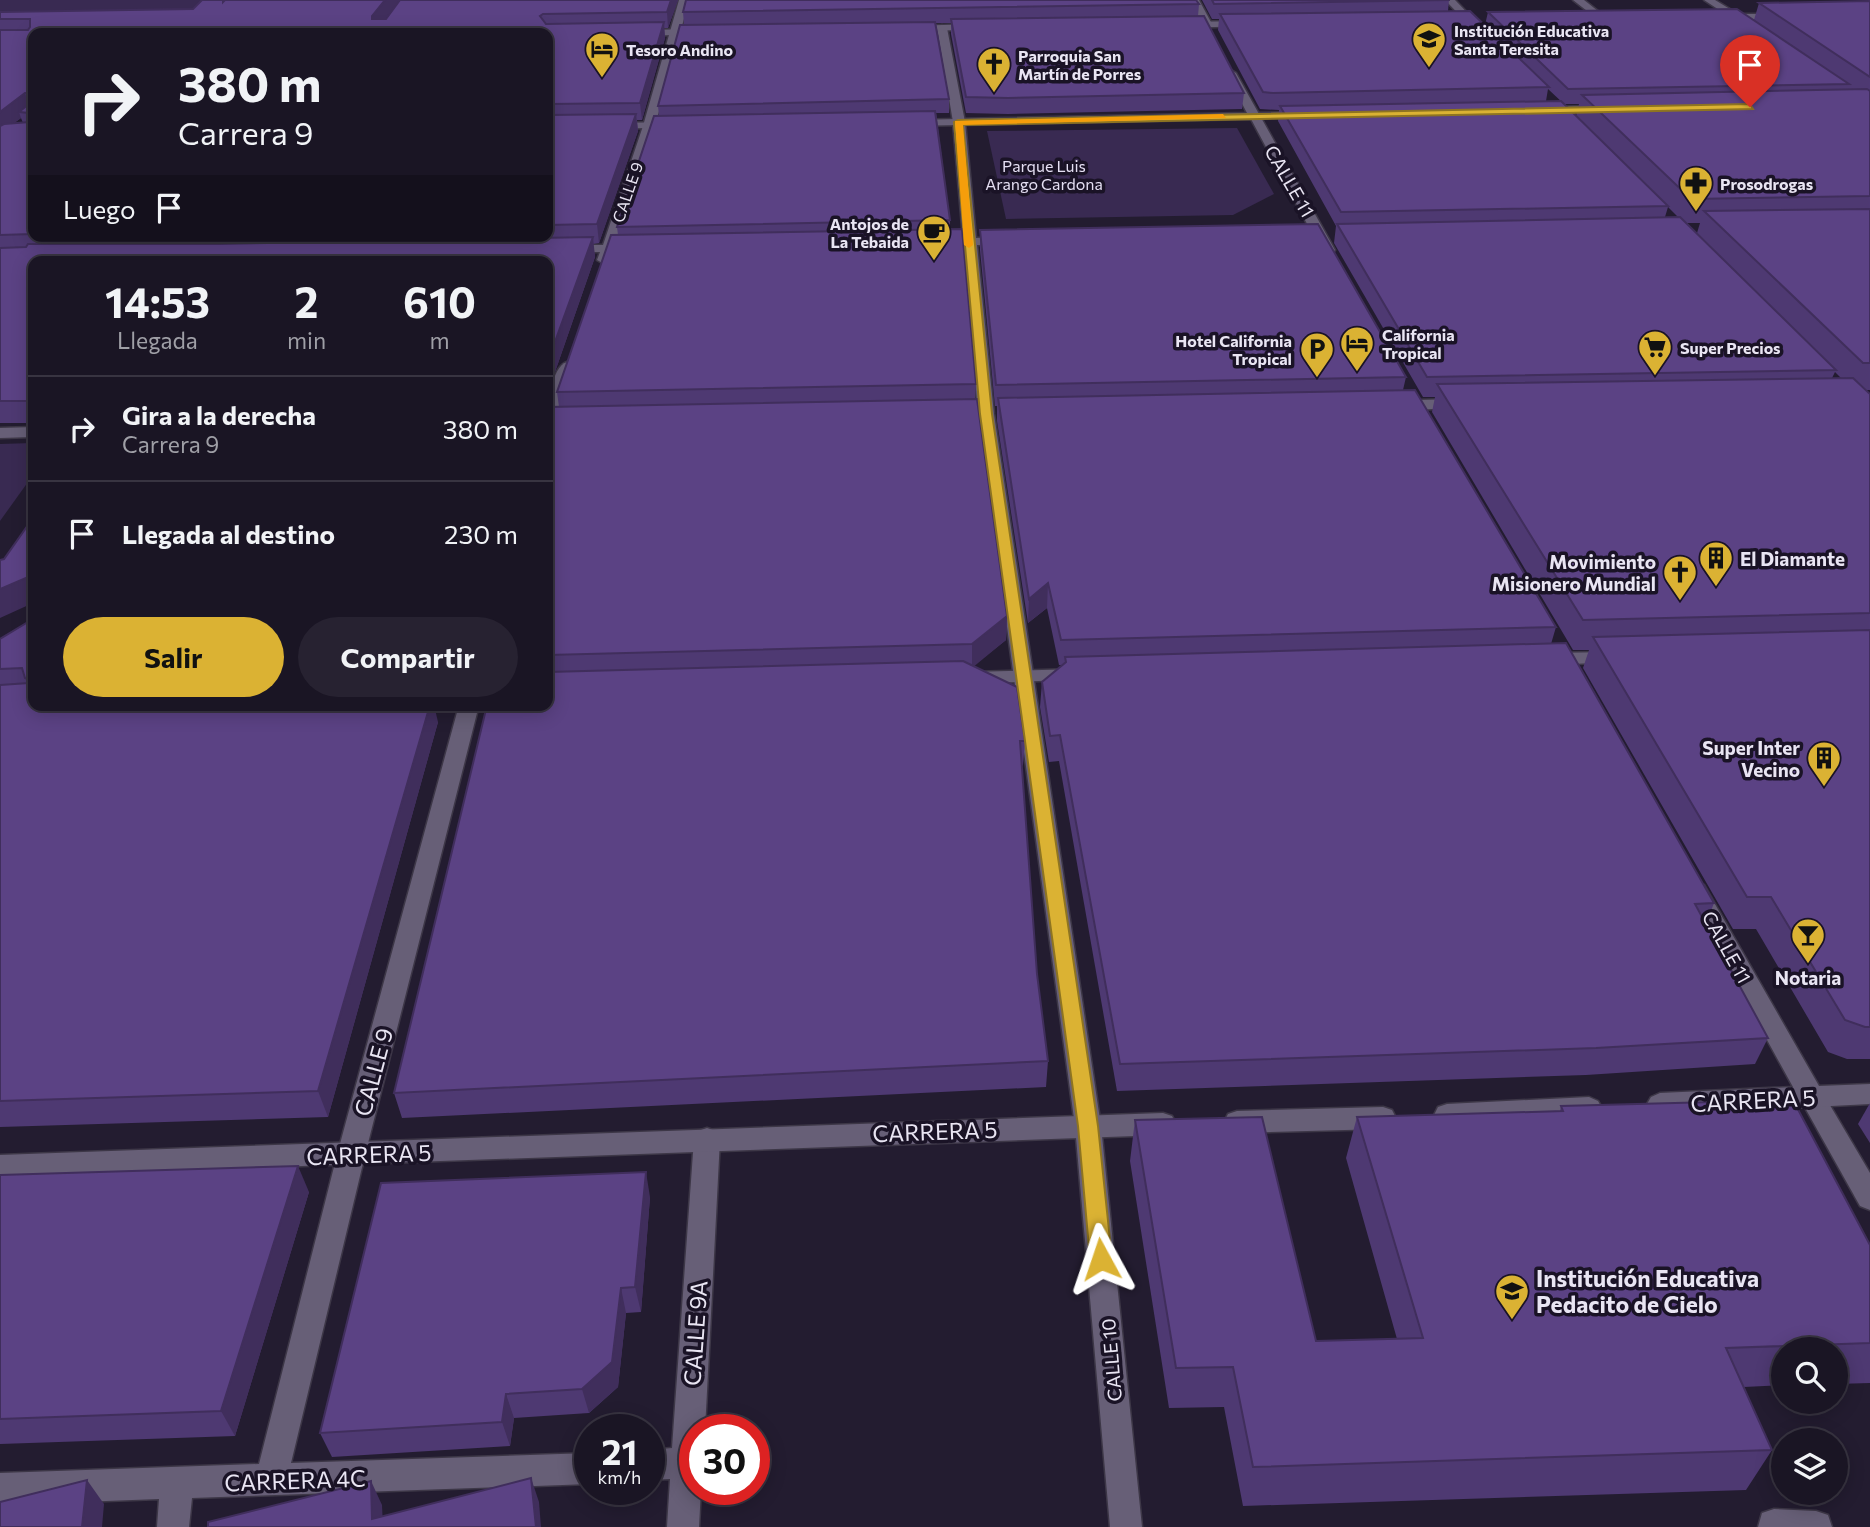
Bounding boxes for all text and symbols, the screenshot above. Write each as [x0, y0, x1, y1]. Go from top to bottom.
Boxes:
school or university icon: Institución Educativa Santa Teresita [1410, 20, 1448, 69]
place label: Institución Educativa Santa Teresita [1454, 21, 1609, 58]
hotel icon: Tesoro Andino [583, 30, 621, 79]
pin [1720, 35, 1780, 107]
place label: Tesoro Andino [626, 40, 733, 59]
church icon: Parroquia San Martín de Porres [975, 45, 1013, 94]
place label: Parroquia San Martín de Porres [1018, 46, 1141, 83]
icon: arrive [1731, 46, 1769, 84]
text: 380 m [178, 52, 322, 112]
icon: right [63, 56, 154, 147]
text: Carrera 9 [178, 112, 313, 152]
street label: CALLE 11 [1260, 141, 1320, 221]
park label: Parque Luis Arango Cardona [985, 156, 1103, 193]
street label: CALLE 9 [608, 159, 646, 225]
pharmacy icon: Prosodrogas [1677, 164, 1715, 213]
place label: Prosodrogas [1720, 174, 1813, 193]
icon: arrive [150, 189, 188, 227]
text: Luego [63, 193, 136, 224]
cafe icon: Antojos de La Tebaida [915, 213, 953, 262]
place label: Antojos de La Tebaida [830, 214, 909, 251]
text: 14:53 [105, 275, 210, 327]
text: 2 [295, 275, 318, 327]
text: 610 [403, 275, 476, 327]
hotel icon: California Tropical [1338, 324, 1376, 373]
place label: California Tropical [1382, 325, 1455, 362]
text: Llegada [117, 326, 198, 354]
text: min [287, 326, 326, 354]
text: m [429, 326, 450, 354]
supermarket icon: Super Precios [1636, 328, 1674, 377]
parking icon: Hotel California Tropical [1298, 330, 1336, 379]
place label: Hotel California Tropical [1175, 331, 1292, 368]
place label: Super Precios [1680, 338, 1781, 357]
text: Gira a la derecha [122, 399, 316, 430]
icon: right [63, 410, 101, 448]
text: 380 m [443, 413, 518, 444]
text: Carrera 9 [122, 430, 219, 458]
icon: arrive [63, 515, 101, 553]
text: Llegada al destino [122, 518, 335, 549]
text: 230 m [444, 518, 518, 549]
building icon: El Diamante [1697, 539, 1735, 588]
place label: El Diamante [1740, 547, 1845, 570]
place label: Movimiento Misionero Mundial [1492, 550, 1656, 595]
church icon: Movimiento Misionero Mundial [1661, 553, 1699, 602]
button: Salir [63, 617, 284, 697]
button: Compartir [298, 617, 518, 697]
place label: Super Inter Vecino [1702, 736, 1800, 781]
building icon: Super Inter Vecino [1805, 739, 1843, 788]
street label: CALLE 11 [1698, 907, 1756, 987]
bar icon: Notaria [1789, 916, 1827, 965]
place label: Notaria [1775, 966, 1841, 989]
street label: CALLE 9 [348, 1025, 398, 1119]
street label: CARRERA 5 [1690, 1083, 1816, 1117]
street label: CARRERA 5 [872, 1115, 998, 1147]
street label: CARRERA 5 [306, 1138, 432, 1170]
position arrow [1064, 1222, 1138, 1296]
place label: Institución Educativa Pedacito de Cielo [1536, 1264, 1759, 1318]
school or university icon: Institución Educativa Pedacito de Cielo [1493, 1272, 1531, 1321]
street label: CALLE 9A [677, 1279, 713, 1387]
street label: CALLE 10 [1096, 1317, 1126, 1403]
map controls [1771, 1337, 1848, 1505]
button: search [1771, 1337, 1848, 1414]
speed limit sign: 30 [679, 1414, 770, 1505]
button: layers [1771, 1428, 1848, 1505]
text: 21 [602, 1429, 637, 1472]
street label: CARRERA 4C [224, 1464, 366, 1496]
text: km/h [598, 1466, 641, 1488]

